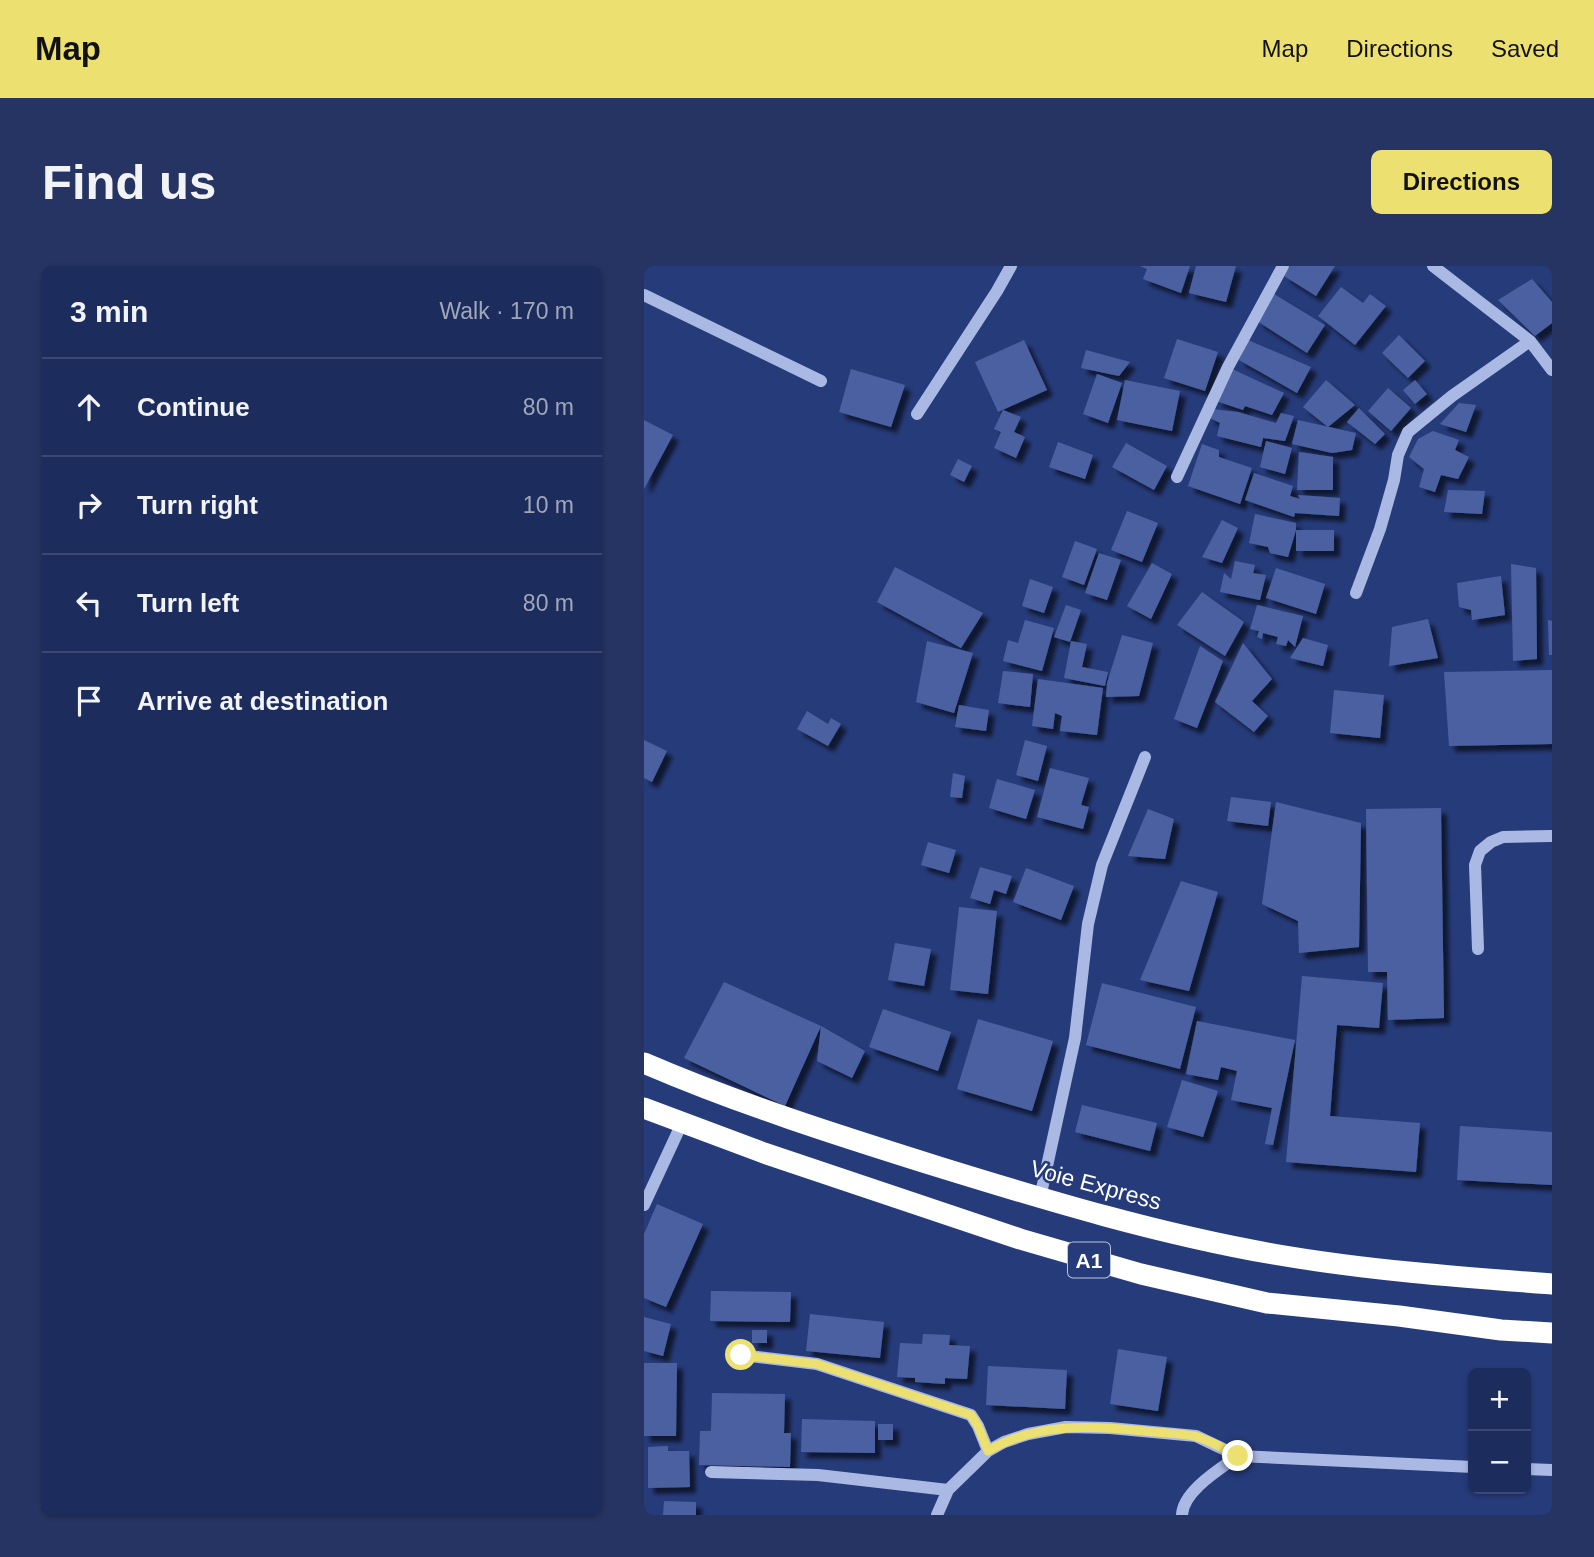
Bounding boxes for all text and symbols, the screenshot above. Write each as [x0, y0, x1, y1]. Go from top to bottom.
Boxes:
text: Map [35, 30, 101, 67]
text: Map [1262, 35, 1308, 62]
text: Directions [1346, 35, 1453, 62]
text: Saved [1491, 35, 1559, 62]
button: Directions [1371, 150, 1552, 214]
text: Find us [42, 155, 216, 209]
text: 3 min [70, 295, 148, 328]
text: Walk · 170 m [439, 298, 574, 324]
icon: ahead [70, 388, 108, 426]
text: Continue [137, 392, 250, 422]
text: 80 m [523, 394, 574, 420]
icon: right [70, 486, 108, 524]
text: Turn right [137, 490, 258, 520]
text: 10 m [523, 492, 574, 518]
icon: left [70, 584, 108, 622]
text: Turn left [137, 588, 239, 618]
text: 80 m [523, 590, 574, 616]
icon: arrive [70, 682, 108, 720]
text: Arrive at destination [137, 686, 388, 716]
street label: Voie Express [1028, 1155, 1164, 1215]
road number: A1 [1068, 1242, 1110, 1278]
route start [725, 1339, 756, 1370]
map controls [1468, 1368, 1531, 1494]
button: + [1468, 1368, 1531, 1431]
button: − [1468, 1431, 1531, 1494]
route end [1222, 1440, 1253, 1471]

